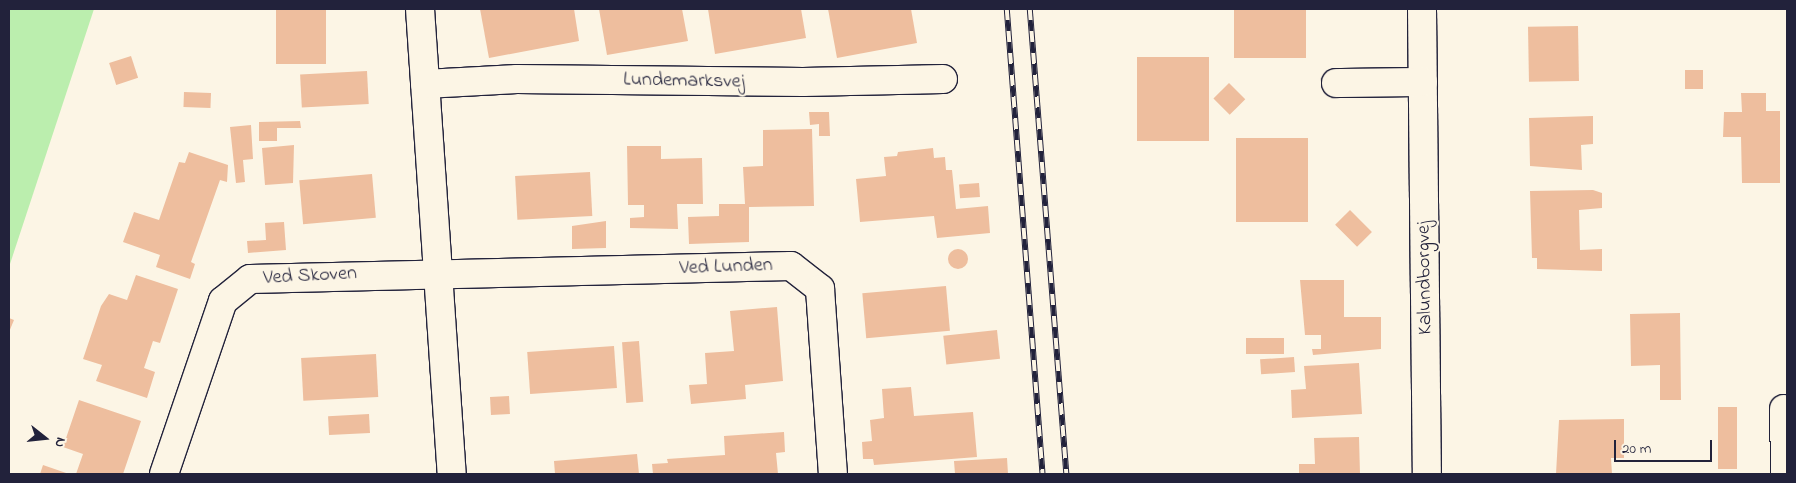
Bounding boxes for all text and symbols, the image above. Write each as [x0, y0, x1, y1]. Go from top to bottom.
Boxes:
street label: Lundemarksvej [623, 68, 745, 94]
street label: Kalundborgvej [1412, 221, 1438, 335]
street label: Ved Lunden [679, 253, 773, 281]
street label: Ved Skoven [263, 262, 357, 290]
north arrow [20, 413, 70, 463]
scale bar [1616, 430, 1714, 462]
text: N [49, 435, 71, 450]
text: 20 m [1622, 438, 1651, 460]

